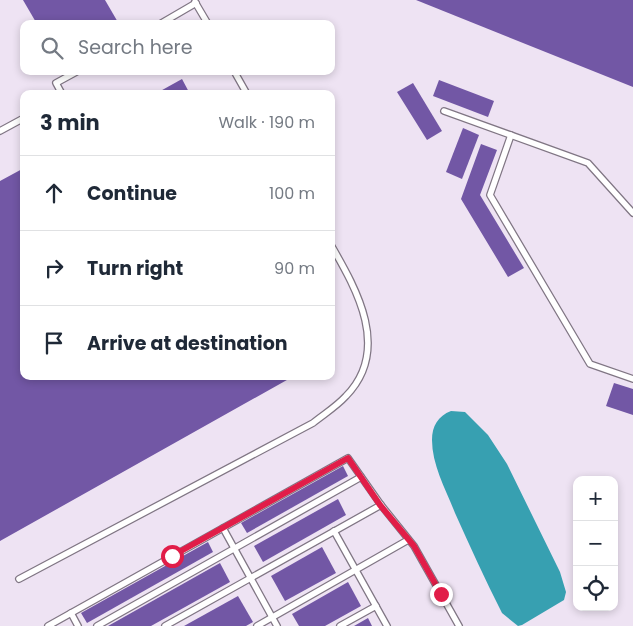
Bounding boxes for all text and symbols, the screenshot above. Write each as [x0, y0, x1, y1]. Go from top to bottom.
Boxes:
search box [20, 20, 335, 75]
icon: search [38, 34, 66, 62]
text: Search here [78, 34, 192, 61]
text: 3 min [40, 108, 100, 137]
text: Walk · 190 m [218, 111, 315, 134]
icon: ahead [40, 179, 68, 207]
text: Continue [87, 180, 177, 207]
text: 100 m [269, 182, 315, 205]
icon: right [40, 254, 68, 282]
text: Turn right [87, 255, 183, 282]
text: 90 m [274, 257, 315, 280]
icon: arrive [40, 329, 68, 357]
text: Arrive at destination [87, 330, 288, 357]
map controls [573, 476, 618, 611]
button: + [573, 476, 618, 521]
button: − [573, 521, 618, 566]
route start [161, 545, 184, 568]
button: locate [573, 566, 618, 611]
route end [430, 583, 453, 606]

